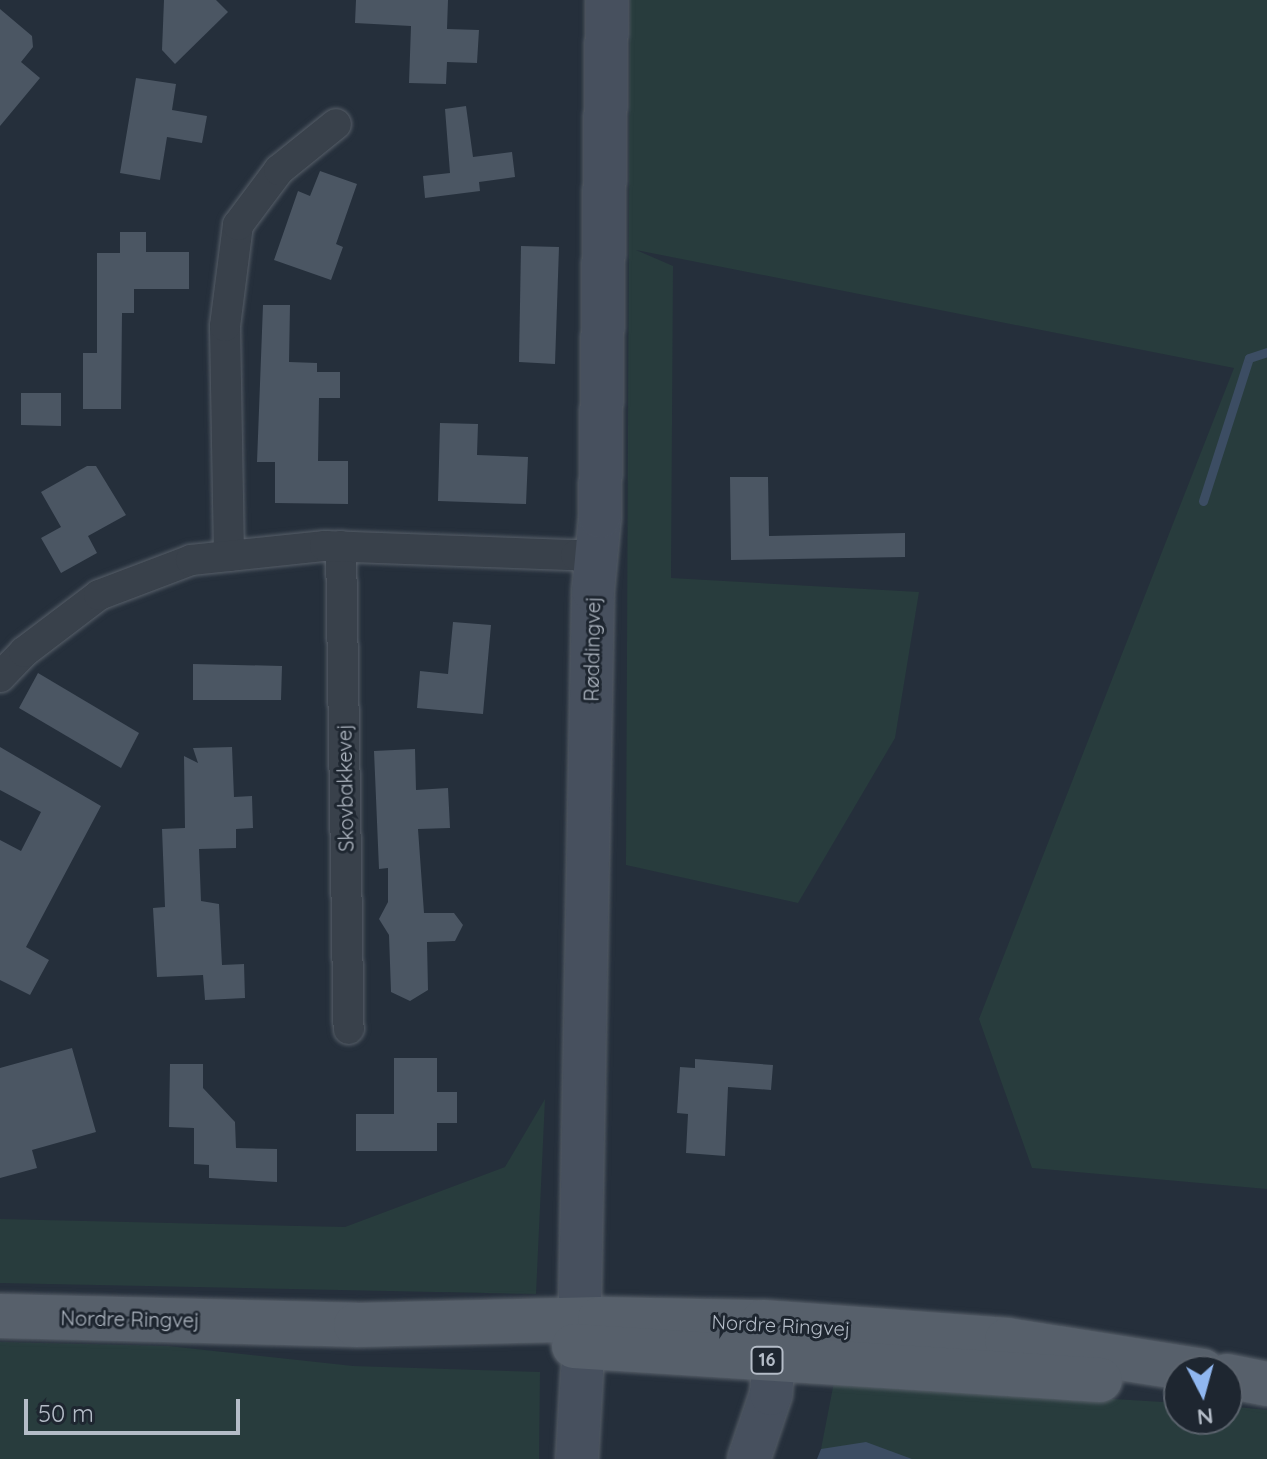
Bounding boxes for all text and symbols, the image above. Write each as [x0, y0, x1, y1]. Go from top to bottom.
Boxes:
street label: Røddingvej [579, 596, 605, 702]
street label: Skovbakkevej [332, 724, 358, 852]
street label: Nordre Ringvej [60, 1306, 200, 1332]
street label: Nordre Ringvej [711, 1309, 851, 1341]
road number: 16 [749, 1346, 785, 1374]
north arrow [1163, 1355, 1243, 1435]
scale bar [28, 1383, 244, 1433]
text: 50 m [38, 1398, 94, 1428]
text: N [1196, 1402, 1215, 1432]

